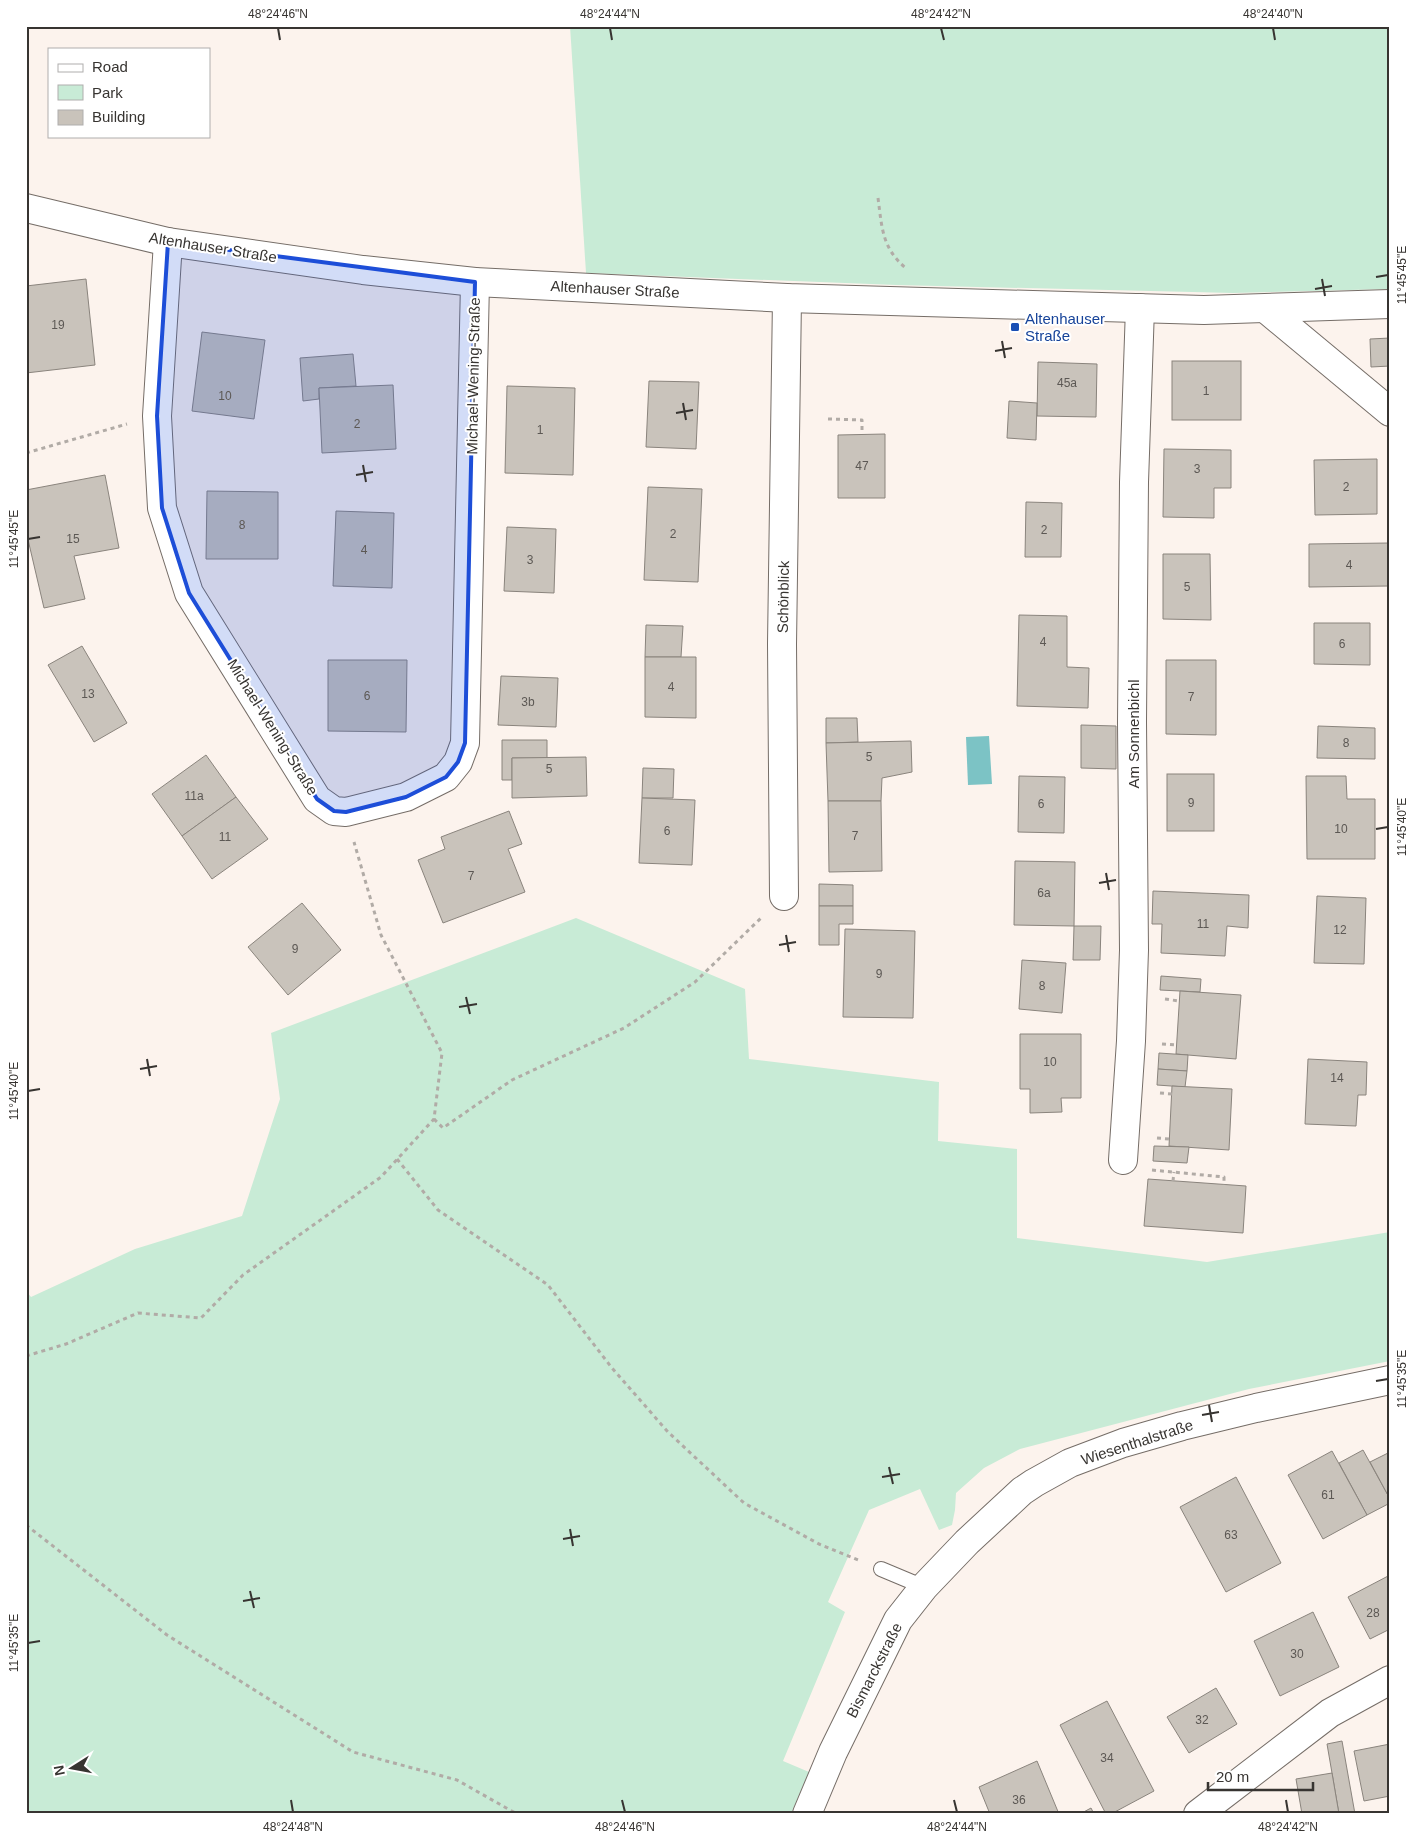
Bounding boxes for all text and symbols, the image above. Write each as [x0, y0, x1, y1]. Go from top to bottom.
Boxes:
text: 48°24'46"N [248, 7, 308, 21]
text: 48°24'44"N [580, 7, 640, 21]
text: 48°24'42"N [911, 7, 971, 21]
text: 48°24'40"N [1243, 7, 1303, 21]
legend [48, 48, 210, 138]
text: Road [92, 58, 128, 75]
text: Park [92, 84, 123, 101]
text: Building [92, 108, 145, 125]
street label: Altenhauser Straße [148, 228, 278, 266]
text: 11°45'45"E [1395, 246, 1409, 304]
street label: Altenhauser Straße [550, 277, 680, 301]
street label: Michael-Wening-Straße [463, 297, 483, 455]
place label: Altenhauser Straße [1025, 310, 1105, 344]
house number: 19 [51, 318, 65, 332]
marker: Altenhauser Straße [1009, 321, 1021, 333]
house number: 45a [1057, 376, 1077, 390]
house number: 1 [1203, 384, 1210, 398]
house number: 10 [218, 389, 232, 403]
house number: 2 [354, 417, 361, 431]
house number: 1 [537, 423, 544, 437]
house number: 47 [855, 459, 869, 473]
house number: 3 [1194, 462, 1201, 476]
house number: 2 [1343, 480, 1350, 494]
text: 11°45'45"E [7, 510, 21, 568]
house number: 8 [239, 518, 246, 532]
house number: 2 [1041, 523, 1048, 537]
house number: 2 [670, 527, 677, 541]
house number: 15 [66, 532, 80, 546]
house number: 4 [361, 543, 368, 557]
house number: 3 [527, 553, 534, 567]
house number: 4 [1346, 558, 1353, 572]
street label: Schönblick [774, 560, 792, 633]
house number: 5 [1184, 580, 1191, 594]
house number: 4 [1040, 635, 1047, 649]
house number: 6 [1339, 637, 1346, 651]
street label: Michael-Wening-Straße [224, 656, 322, 798]
street label: Am Sonnenbichl [1125, 679, 1142, 789]
house number: 4 [668, 680, 675, 694]
house number: 13 [81, 687, 95, 701]
house number: 6 [364, 689, 371, 703]
house number: 7 [1188, 690, 1195, 704]
house number: 3b [521, 695, 535, 709]
house number: 8 [1343, 736, 1350, 750]
house number: 5 [866, 750, 873, 764]
house number: 5 [546, 762, 553, 776]
house number: 11a [184, 789, 204, 803]
house number: 9 [1188, 796, 1195, 810]
house number: 6 [1038, 797, 1045, 811]
text: 11°45'40"E [1395, 798, 1409, 856]
house number: 10 [1334, 822, 1348, 836]
house number: 6 [664, 824, 671, 838]
house number: 7 [852, 829, 859, 843]
house number: 11 [219, 830, 232, 844]
house number: 7 [468, 869, 475, 883]
house number: 6a [1037, 886, 1051, 900]
house number: 11 [1197, 917, 1210, 931]
house number: 12 [1333, 923, 1347, 937]
house number: 9 [292, 942, 299, 956]
house number: 9 [876, 967, 883, 981]
house number: 8 [1039, 979, 1046, 993]
house number: 10 [1043, 1055, 1057, 1069]
text: 11°45'40"E [7, 1062, 21, 1120]
house number: 14 [1330, 1071, 1344, 1085]
text: 11°45'35"E [1395, 1350, 1409, 1408]
street label: Wiesenthalstraße [1079, 1416, 1195, 1468]
house number: 61 [1321, 1488, 1335, 1502]
house number: 63 [1224, 1528, 1238, 1542]
house number: 28 [1366, 1606, 1380, 1620]
text: 11°45'35"E [7, 1614, 21, 1672]
street label: Bismarckstraße [843, 1620, 905, 1720]
house number: 30 [1290, 1647, 1304, 1661]
house number: 32 [1195, 1713, 1209, 1727]
north arrow [48, 1742, 98, 1792]
house number: 34 [1100, 1751, 1114, 1765]
scale bar [1208, 1760, 1314, 1792]
text: N [50, 1764, 68, 1777]
text: 20 m [1216, 1768, 1249, 1785]
house number: 36 [1012, 1793, 1026, 1807]
text: 48°24'48"N [263, 1820, 323, 1834]
text: 48°24'46"N [595, 1820, 655, 1834]
text: 48°24'44"N [927, 1820, 987, 1834]
text: 48°24'42"N [1258, 1820, 1318, 1834]

